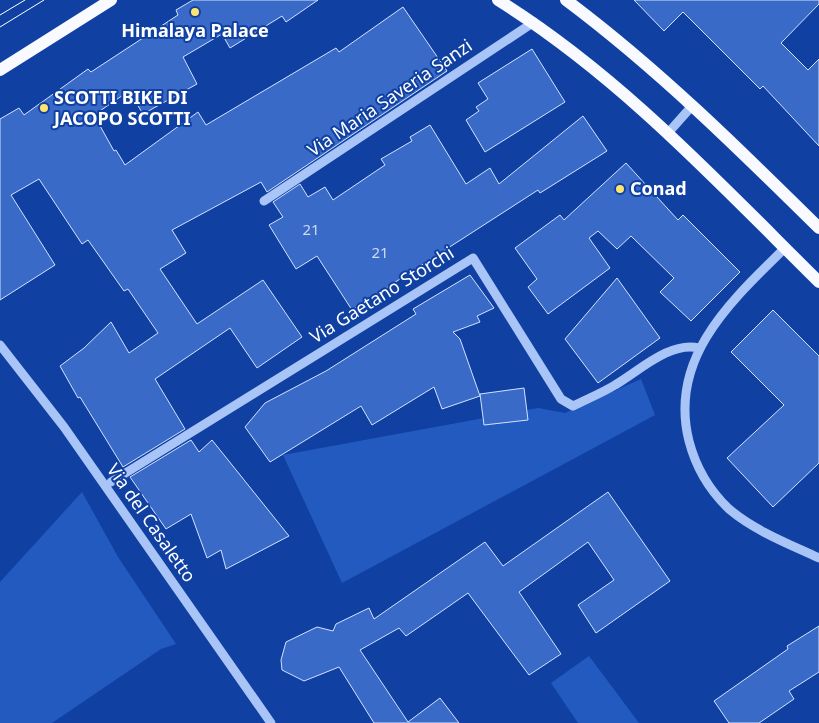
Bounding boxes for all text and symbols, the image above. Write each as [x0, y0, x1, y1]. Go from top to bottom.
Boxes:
marker: Himalaya Palace [189, 6, 201, 18]
place label: Himalaya Palace [121, 18, 269, 42]
street label: Via Maria Saveria Sanzi [302, 33, 477, 161]
place label: SCOTTI BIKE DI JACOPO SCOTTI [52, 85, 191, 130]
marker: SCOTTI BIKE DI JACOPO SCOTTI [38, 102, 50, 114]
place label: Conad [630, 176, 687, 200]
marker: Conad [614, 183, 626, 195]
house number: 21 [302, 219, 320, 239]
street label: Via Gaetano Storchi [305, 240, 458, 348]
house number: 21 [371, 242, 389, 262]
street label: Via del Casaletto [102, 458, 202, 587]

